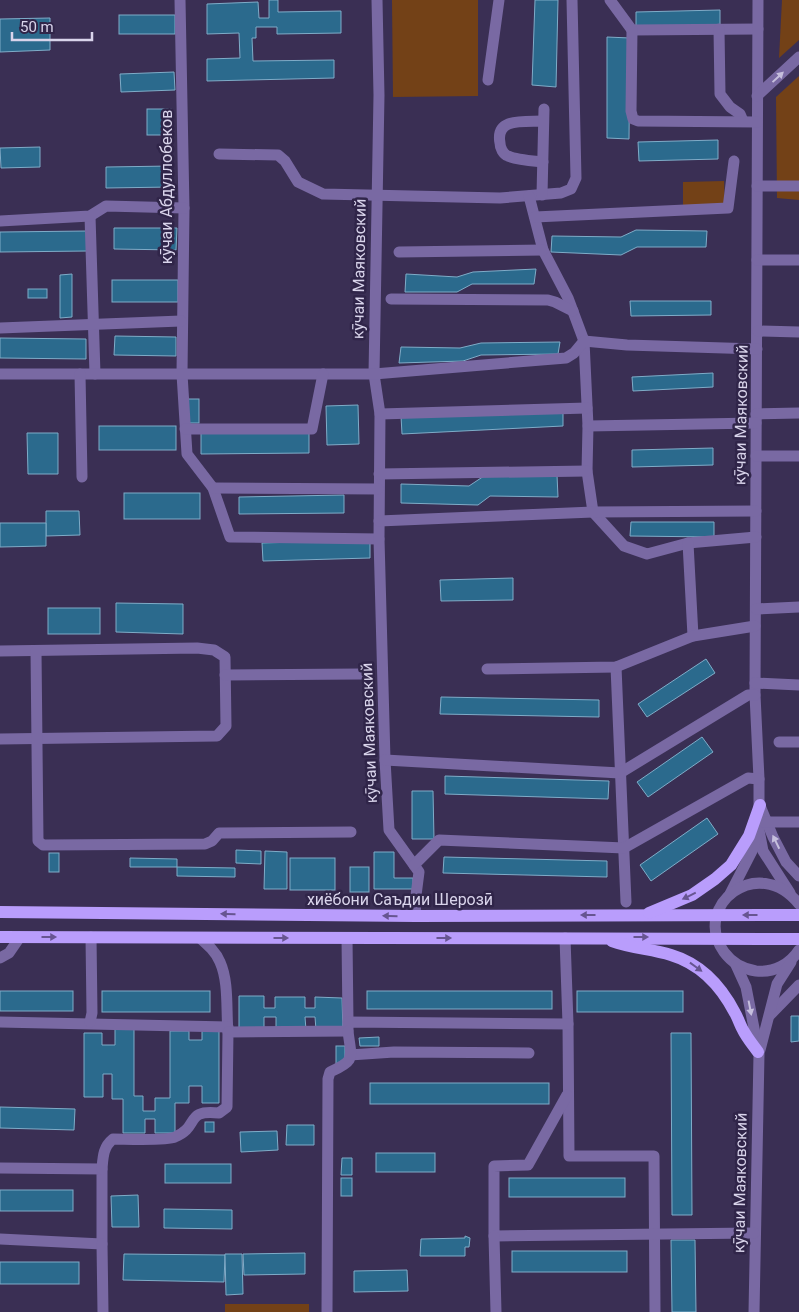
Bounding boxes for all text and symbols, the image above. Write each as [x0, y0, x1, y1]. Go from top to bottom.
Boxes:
scale bar [12, 10, 92, 42]
text: 50 m [20, 18, 54, 36]
one-way arrow [772, 71, 784, 83]
street label: кӯчаи Абдуллобеков [157, 110, 176, 264]
street label: кӯчаи Маяковский [348, 199, 370, 339]
street label: кӯчаи Маяковский [730, 345, 752, 485]
street label: кӯчаи Маяковский [357, 662, 381, 804]
one-way arrow [772, 835, 780, 850]
street label: хиёбони Саъдии Шерозӣ [307, 890, 493, 909]
one-way arrow [682, 892, 696, 900]
one-way arrow [220, 910, 236, 918]
one-way arrow [580, 911, 596, 919]
one-way arrow [742, 911, 758, 919]
one-way arrow [382, 912, 398, 920]
one-way arrow [41, 933, 57, 941]
one-way arrow [633, 933, 649, 941]
one-way arrow [273, 934, 289, 942]
one-way arrow [436, 934, 452, 942]
one-way arrow [689, 961, 702, 972]
one-way arrow [746, 1001, 754, 1016]
street label: кӯчаи Маяковский [729, 1113, 751, 1253]

